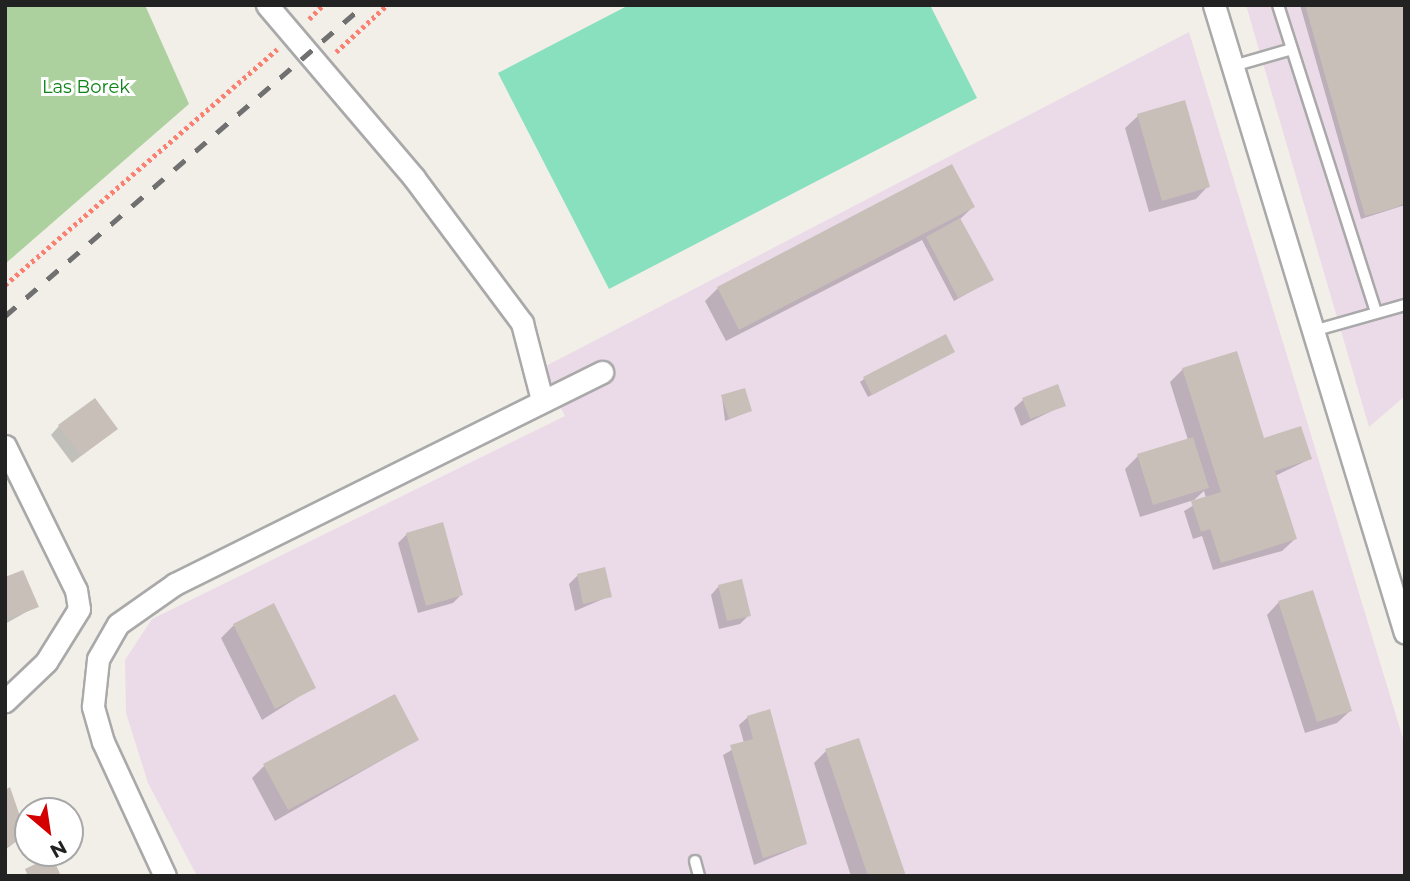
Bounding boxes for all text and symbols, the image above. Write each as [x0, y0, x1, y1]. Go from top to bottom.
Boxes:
park label: Las Borek [42, 76, 130, 98]
north arrow [14, 797, 84, 867]
text: N [46, 835, 71, 863]

